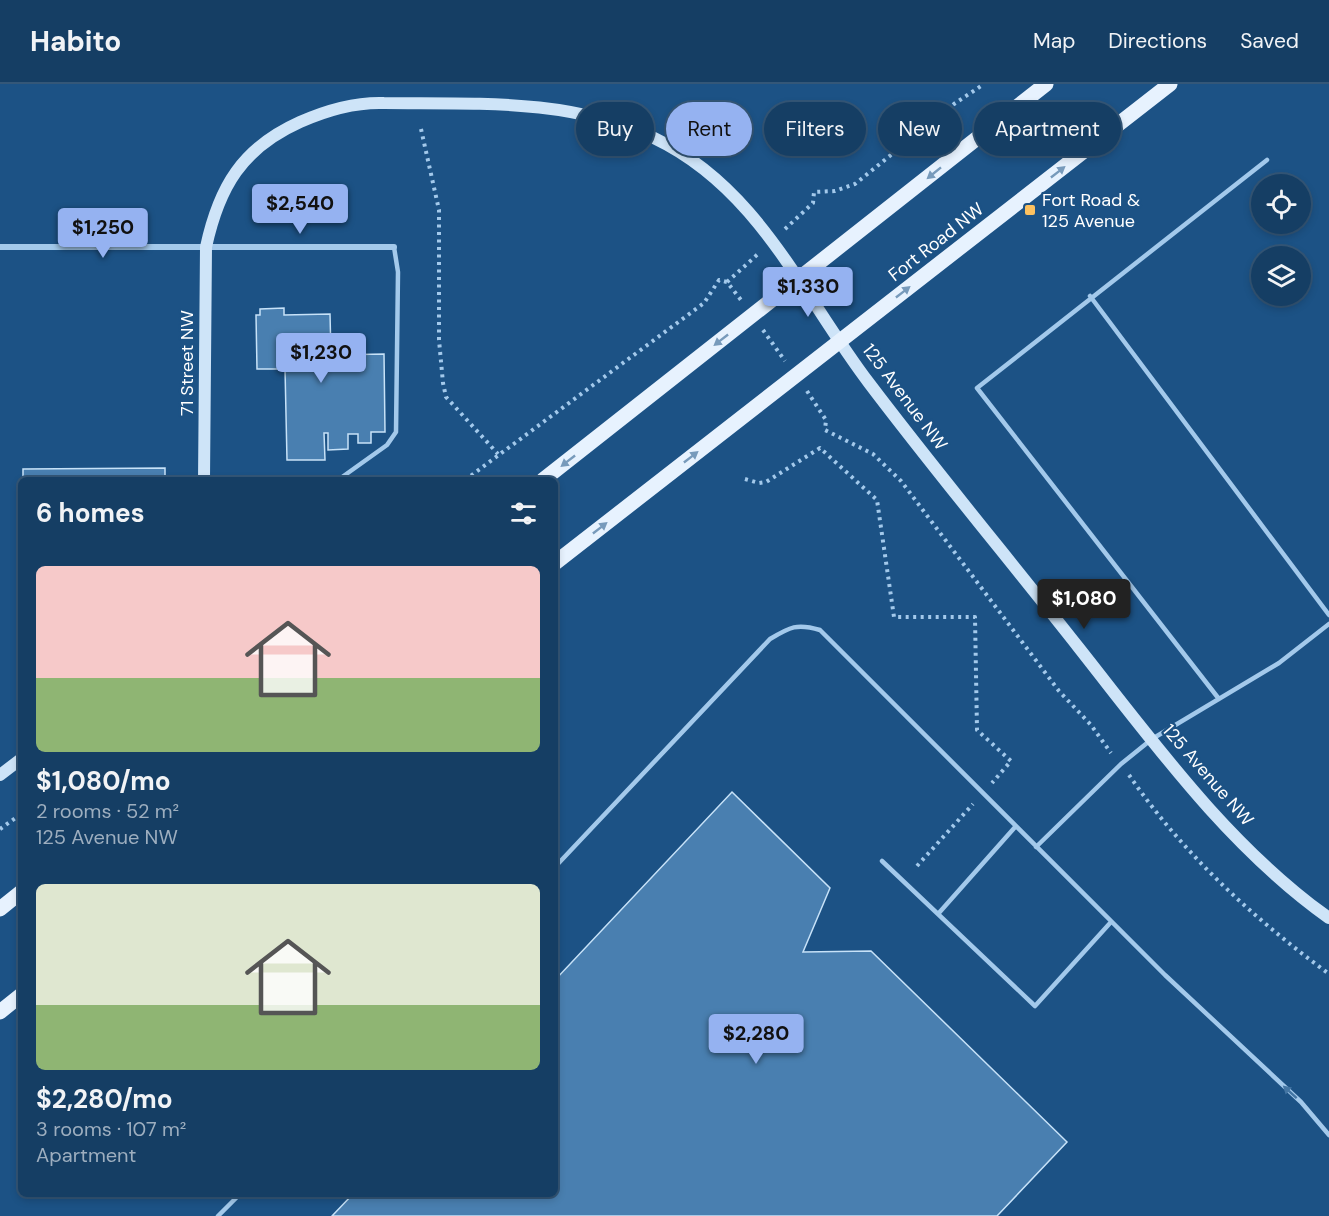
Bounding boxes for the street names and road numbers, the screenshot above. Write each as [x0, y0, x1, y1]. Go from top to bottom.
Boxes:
street label: Fort Road NW [883, 197, 989, 287]
street label: 71 Street NW [175, 310, 199, 416]
street label: 125 Avenue NW [857, 339, 953, 455]
street label: 125 Avenue NW [1157, 719, 1259, 831]

